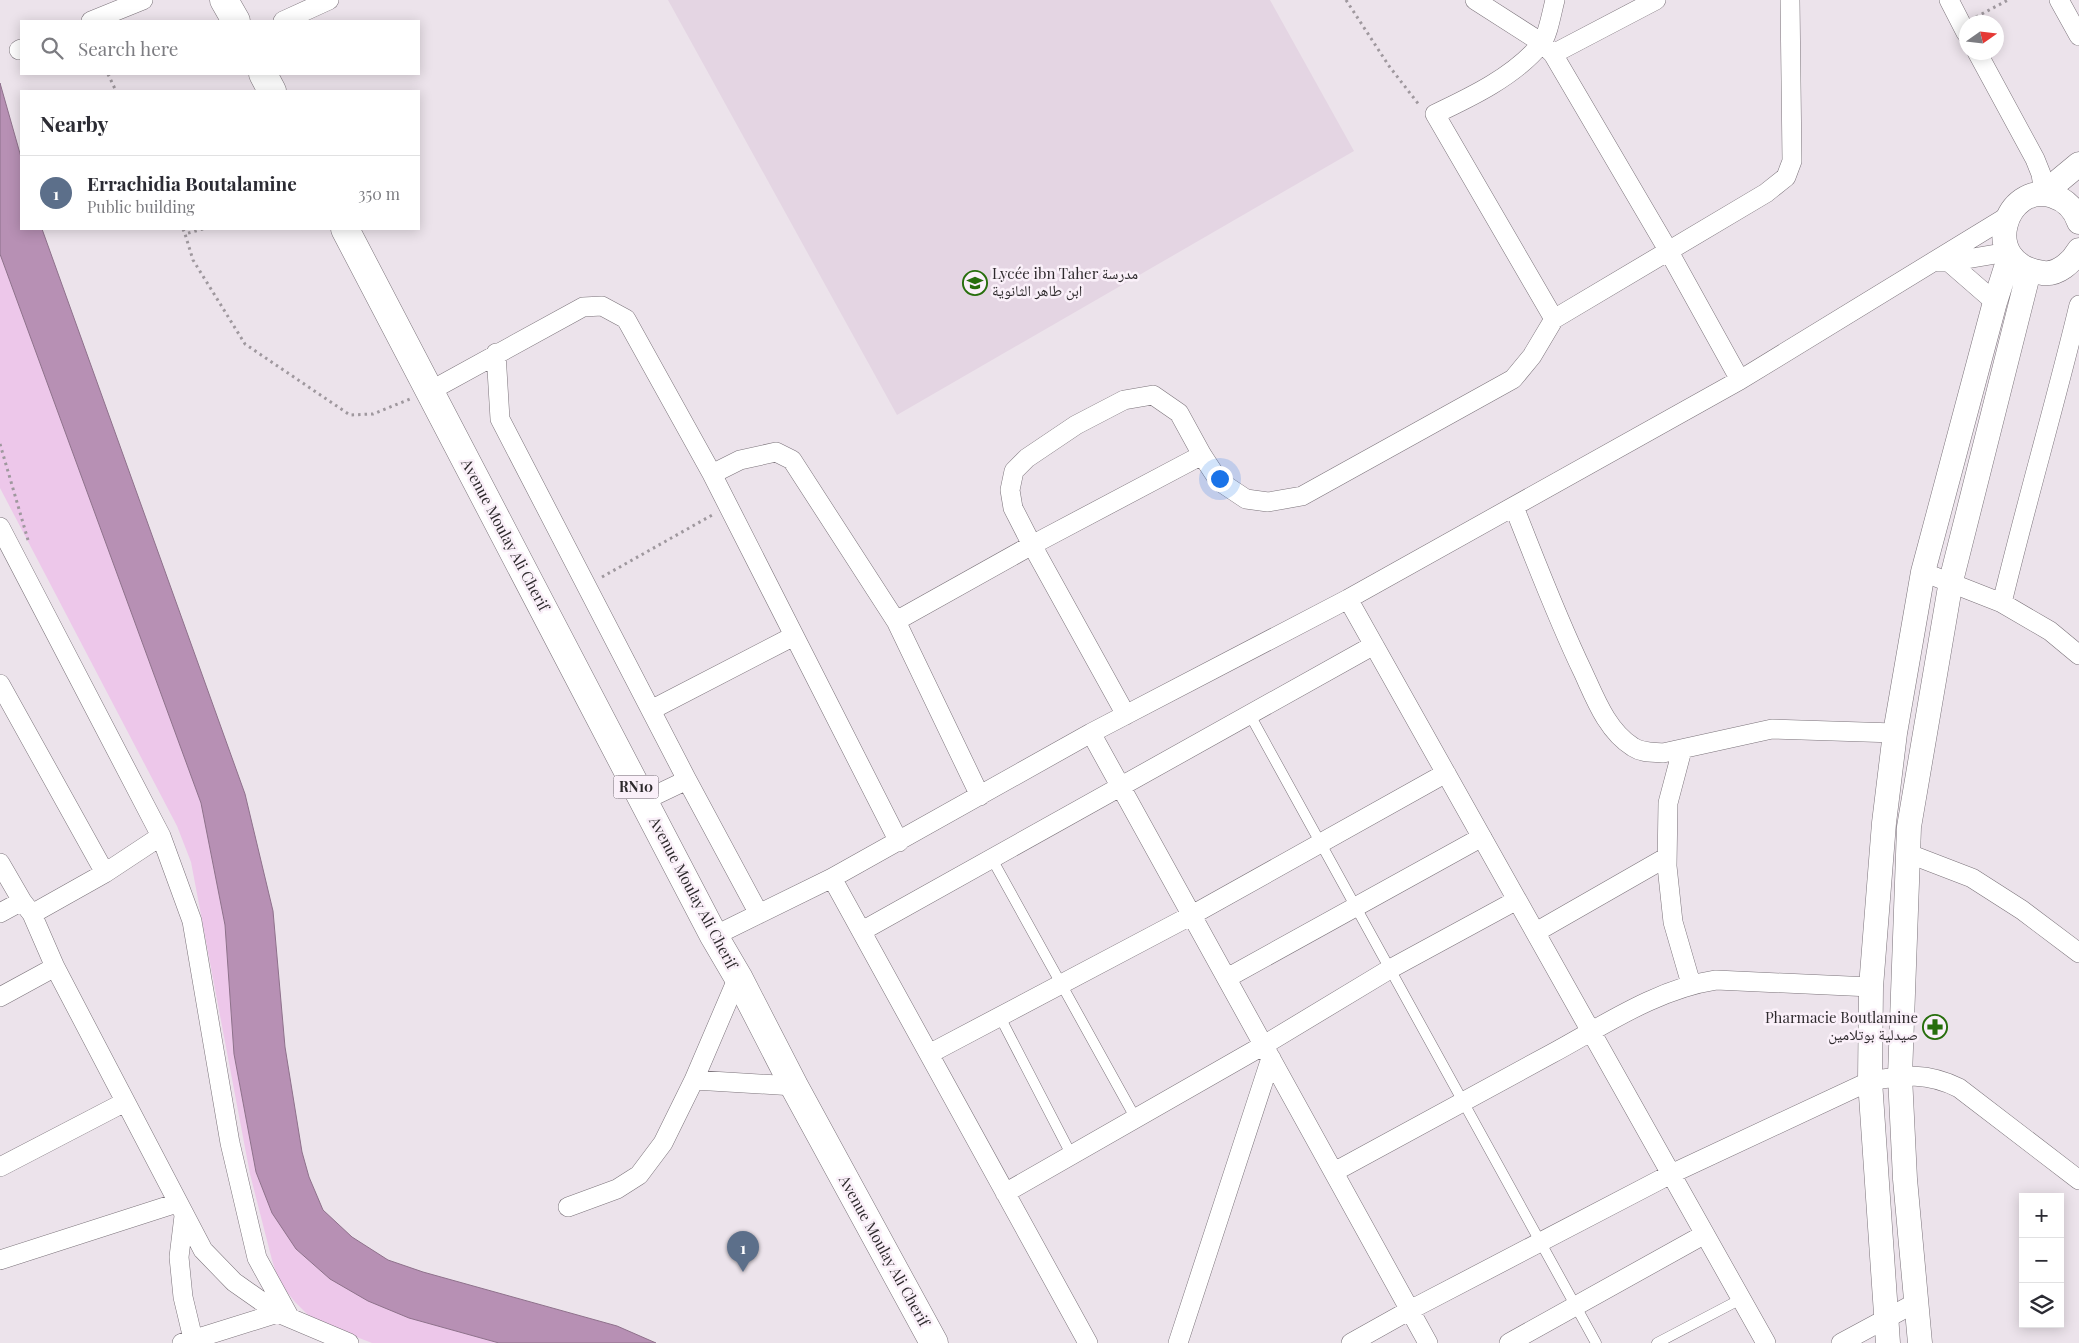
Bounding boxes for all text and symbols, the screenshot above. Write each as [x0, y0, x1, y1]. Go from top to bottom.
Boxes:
north arrow [1959, 15, 2004, 60]
search box [20, 20, 420, 75]
icon: search [38, 34, 66, 62]
text: Search here [78, 35, 178, 61]
text: Nearby [40, 109, 109, 137]
text: Errachidia Boutalamine [87, 170, 297, 196]
text: 1 [53, 183, 59, 204]
text: 350 m [358, 183, 400, 204]
text: Public building [87, 196, 195, 217]
place label: Lycée ibn Taher مدرسة ابن طاهر الثانوية [992, 263, 1138, 301]
school or university icon: Lycée ibn Taher مدرسة ابن طاهر الثانوية [962, 270, 988, 296]
street label: Avenue Moulay Ali Cherif [457, 454, 555, 615]
your location [1207, 466, 1233, 492]
road number: RN10 [614, 776, 658, 799]
street label: Avenue Moulay Ali Cherif [645, 812, 743, 973]
place label: Pharmacie Boutlamine صيدلية بوتلامين [1765, 1007, 1918, 1045]
pharmacy icon: Pharmacie Boutlamine صيدلية بوتلامين [1922, 1014, 1948, 1040]
street label: Avenue Moulay Ali Cherif [835, 1171, 935, 1330]
map controls [2019, 1193, 2064, 1328]
button: + [2019, 1193, 2064, 1238]
pin: 1 [727, 1231, 759, 1272]
button: − [2019, 1238, 2064, 1283]
button: layers [2019, 1283, 2064, 1328]

